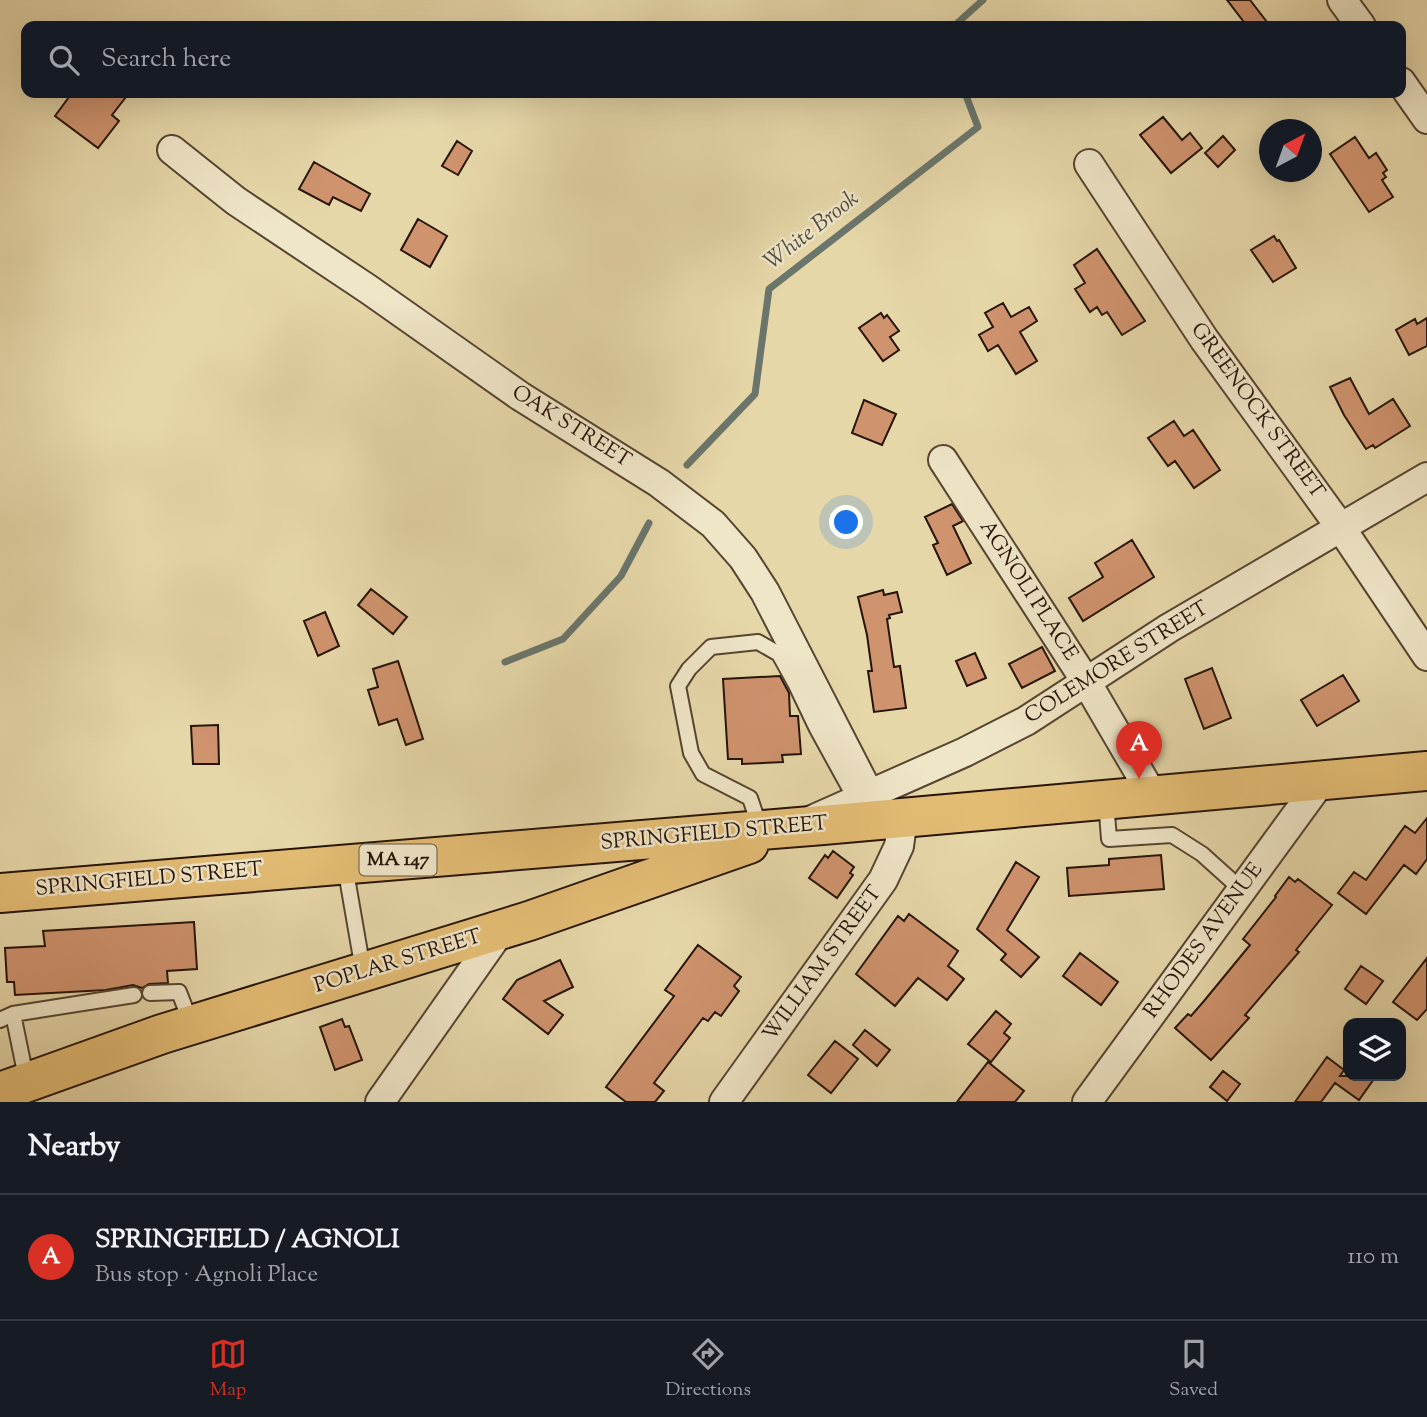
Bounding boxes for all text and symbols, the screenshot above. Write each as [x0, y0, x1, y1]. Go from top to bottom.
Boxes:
search box [21, 21, 1406, 98]
icon: search [45, 41, 83, 79]
text: Search here [101, 41, 231, 78]
north arrow [1259, 119, 1322, 182]
water label: White Brook [757, 183, 867, 279]
street label: GREENOCK STREET [1183, 317, 1331, 506]
street label: OAK STREET [505, 378, 637, 476]
your location [829, 505, 863, 539]
street label: AGNOLI PLACE [971, 515, 1085, 667]
street label: COLEMORE STREET [1019, 594, 1215, 732]
pin: A [1116, 721, 1162, 779]
street label: SPRINGFIELD STREET [599, 809, 829, 859]
road number: MA 147 [360, 845, 436, 876]
street label: SPRINGFIELD STREET [34, 855, 264, 905]
street label: RHODES AVENUE [1137, 857, 1271, 1025]
street label: WILLIAM STREET [756, 880, 890, 1048]
street label: POPLAR STREET [311, 922, 485, 1002]
map controls [1343, 1018, 1406, 1081]
button: layers [1343, 1018, 1406, 1081]
text: Nearby [28, 1126, 120, 1169]
text: SPRINGFIELD / AGNOLI [95, 1222, 399, 1259]
text: A [42, 1241, 60, 1274]
text: 110 m [1348, 1241, 1399, 1274]
text: Bus stop · Agnoli Place [95, 1259, 318, 1292]
tab: Map [209, 1335, 247, 1404]
tab: Directions [665, 1335, 751, 1404]
tab: Saved [1169, 1335, 1218, 1404]

